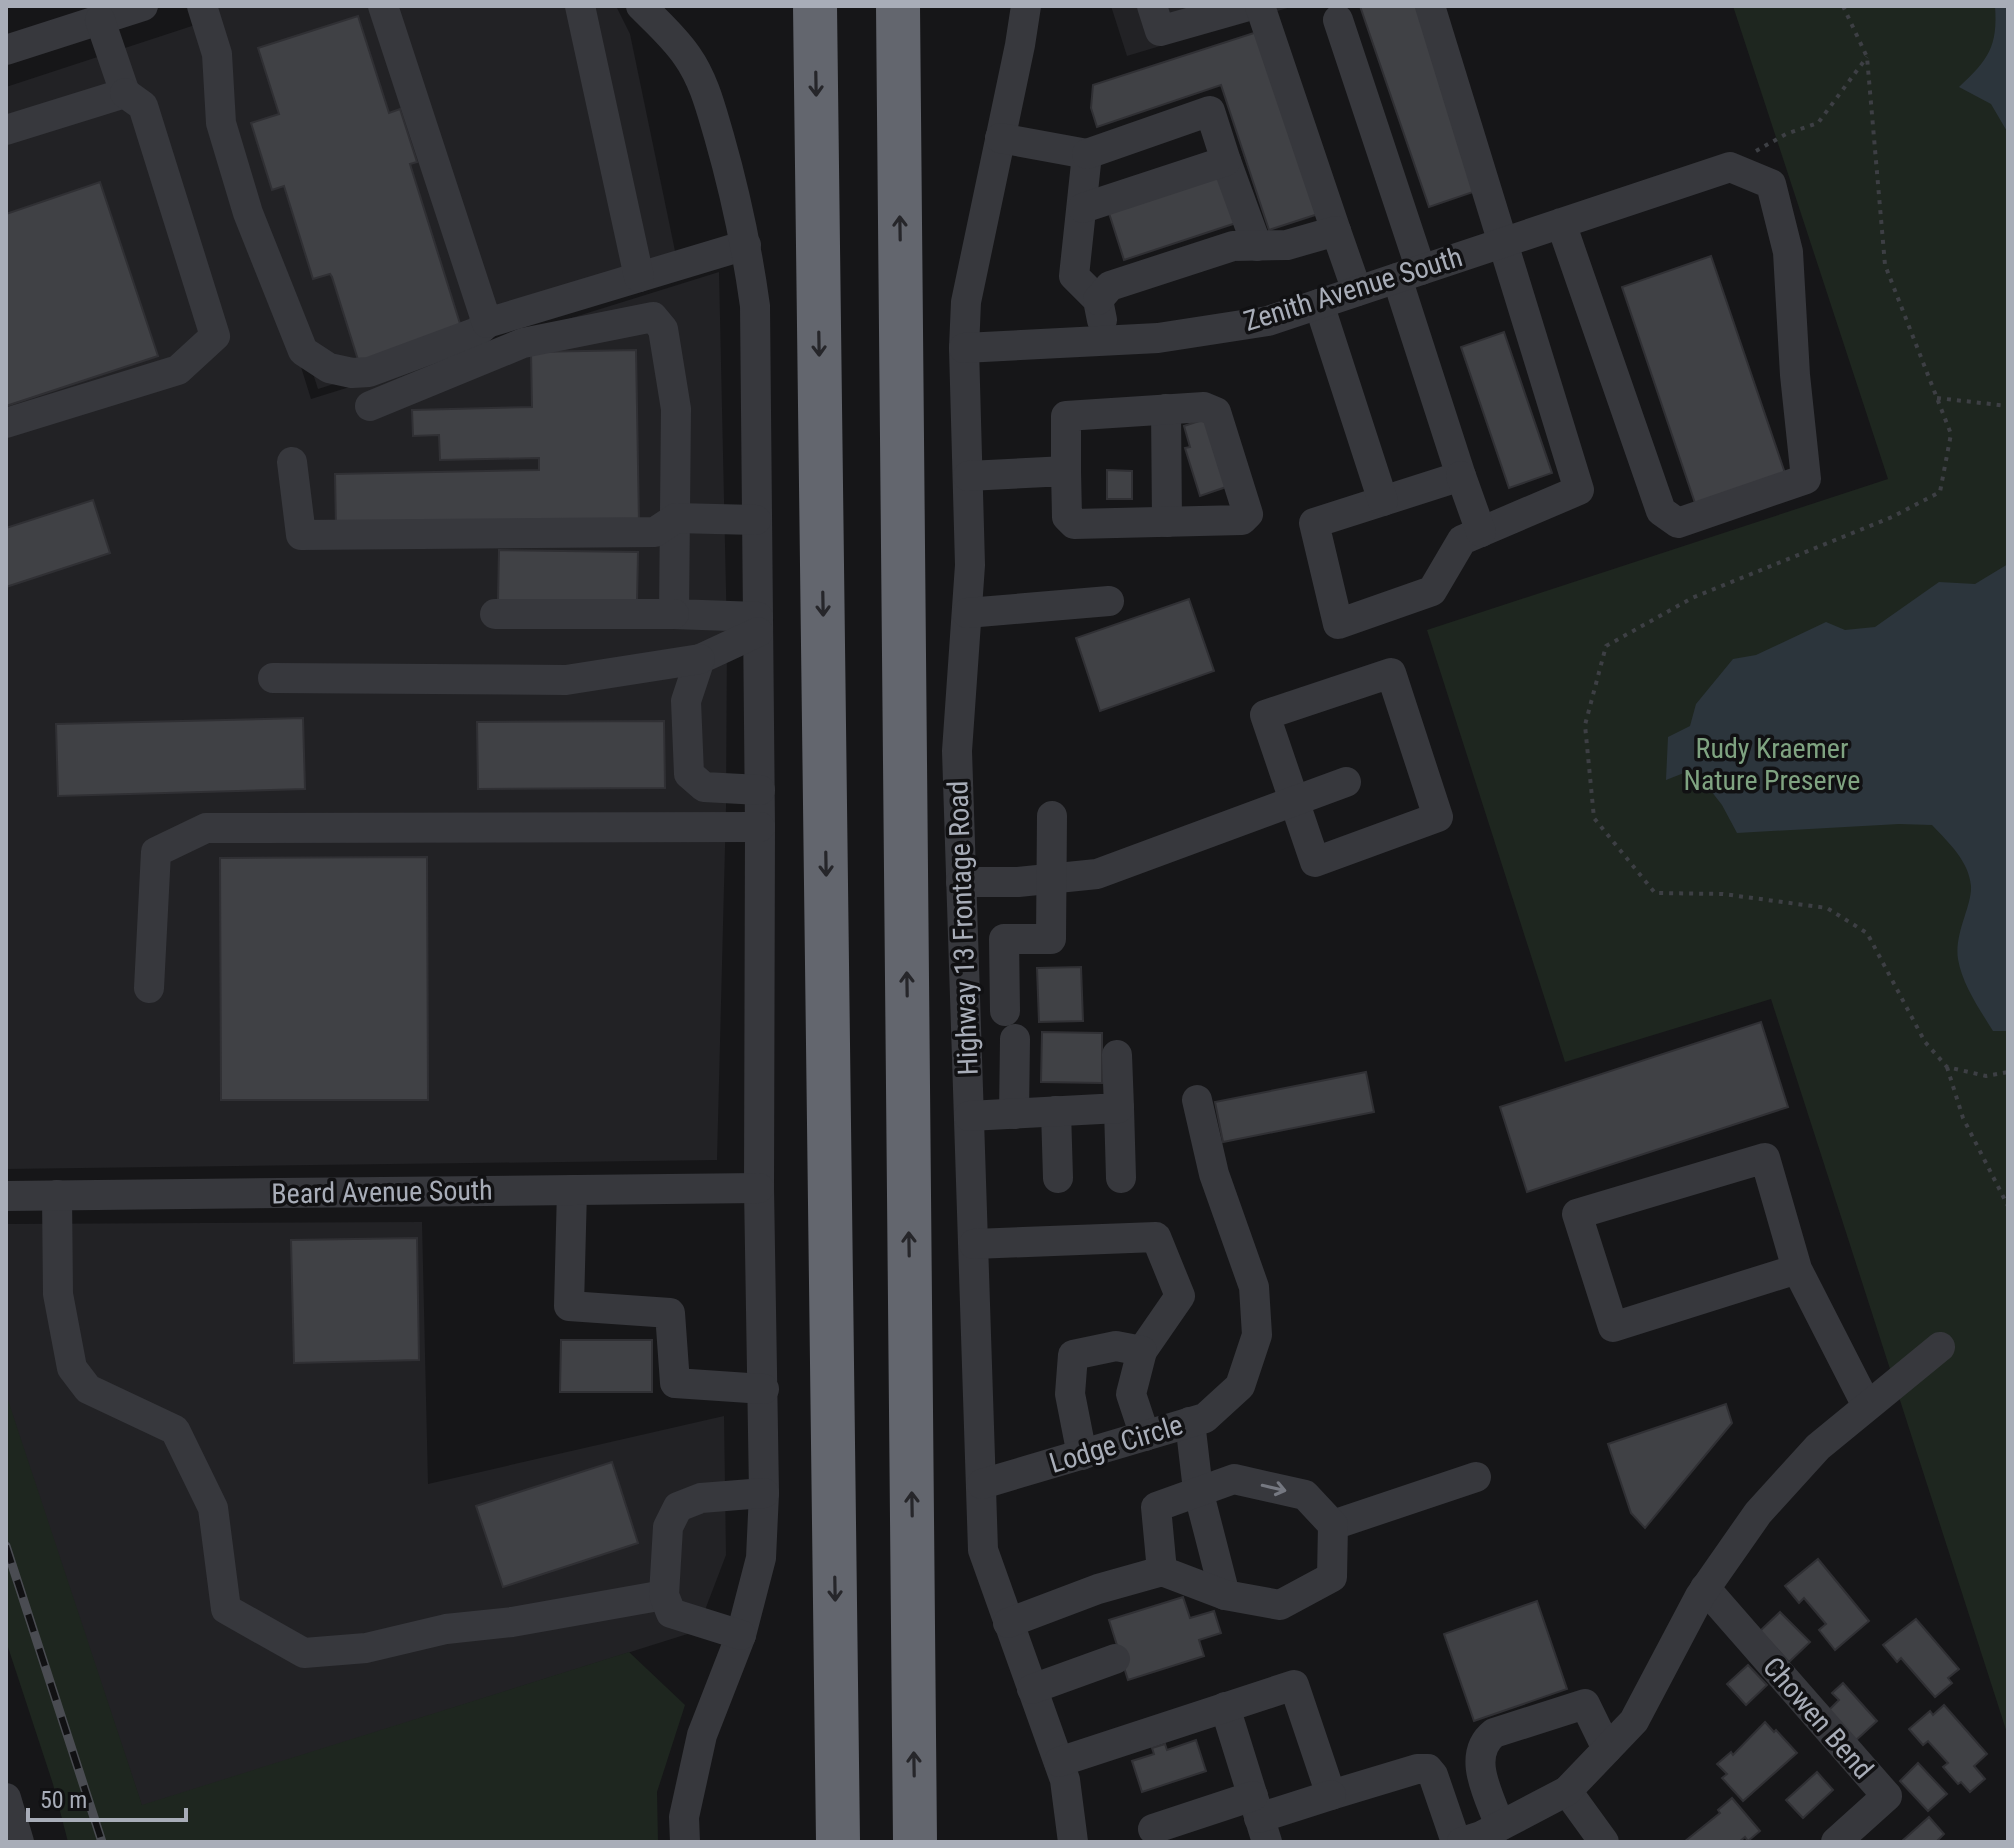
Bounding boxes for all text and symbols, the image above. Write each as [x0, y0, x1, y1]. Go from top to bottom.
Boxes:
one-way arrow [809, 70, 824, 97]
one-way arrow [892, 215, 908, 242]
street label: Zenith Avenue South [1240, 240, 1466, 338]
one-way arrow [812, 330, 827, 357]
one-way arrow [815, 590, 830, 617]
park label: Rudy Kraemer Nature Preserve [1684, 732, 1860, 797]
street label: Highway 13 Frontage Road [941, 780, 985, 1076]
one-way arrow [818, 850, 834, 877]
one-way arrow [899, 971, 915, 998]
street label: Beard Avenue South [271, 1174, 493, 1210]
one-way arrow [901, 1231, 917, 1258]
street label: Lodge Circle [1045, 1408, 1187, 1480]
one-way arrow [1260, 1481, 1286, 1496]
one-way arrow [904, 1491, 919, 1518]
one-way arrow [827, 1575, 842, 1602]
street label: Chowen Bend [1756, 1650, 1880, 1786]
one-way arrow [906, 1751, 922, 1778]
scale bar [28, 1772, 186, 1822]
text: 50 m [40, 1786, 87, 1814]

